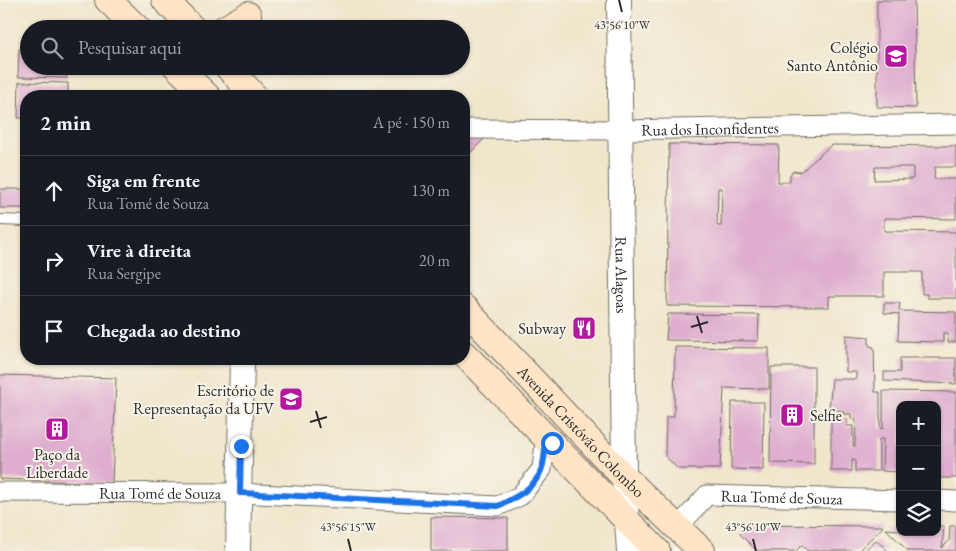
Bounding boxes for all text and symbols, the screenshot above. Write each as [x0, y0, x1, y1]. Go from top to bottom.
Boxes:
text: 43°56'10"W [594, 17, 651, 33]
search box [20, 20, 470, 75]
icon: search [38, 34, 66, 62]
text: Pesquisar aqui [78, 35, 182, 60]
place label: Colégio Santo Antônio [787, 37, 878, 76]
school or university icon: Colégio Santo Antônio [883, 43, 909, 69]
text: 2 min [40, 109, 91, 136]
text: A pé · 150 m [373, 112, 450, 133]
street label: Rua dos Inconfidentes [641, 117, 779, 140]
text: Siga em frente [87, 168, 200, 193]
icon: ahead [40, 177, 68, 205]
text: 130 m [411, 180, 450, 201]
text: Rua Tomé de Souza [87, 193, 209, 214]
street label: Rua Alagoas [611, 236, 633, 314]
text: Vire à direita [87, 238, 191, 263]
icon: right [40, 247, 68, 275]
text: 20 m [419, 250, 450, 271]
text: Rua Sergipe [87, 263, 161, 284]
restaurant icon: Subway [571, 315, 597, 341]
icon: arrive [40, 317, 68, 345]
text: Chegada ao destino [87, 318, 241, 343]
place label: Subway [518, 318, 567, 339]
street label: Avenida Cristóvão Colombo [512, 360, 649, 502]
place label: Escritório de Representação da UFV [133, 380, 274, 419]
school or university icon: Escritório de Representação da UFV [278, 386, 304, 412]
map controls [896, 401, 941, 536]
button: + [896, 401, 941, 446]
building icon: Selfie [779, 402, 805, 428]
place label: Selfie [810, 405, 842, 426]
building icon: Paço da Liberdade [44, 416, 70, 442]
route start [541, 432, 564, 455]
route end [230, 435, 253, 458]
place label: Paço da Liberdade [26, 444, 88, 483]
button: − [896, 446, 941, 491]
street label: Rua Tomé de Souza [99, 482, 222, 503]
street label: Rua Tomé de Souza [720, 485, 844, 509]
button: layers [896, 491, 941, 536]
text: 43°56'15"W [320, 519, 377, 535]
text: 43°56'10"W [725, 519, 782, 535]

